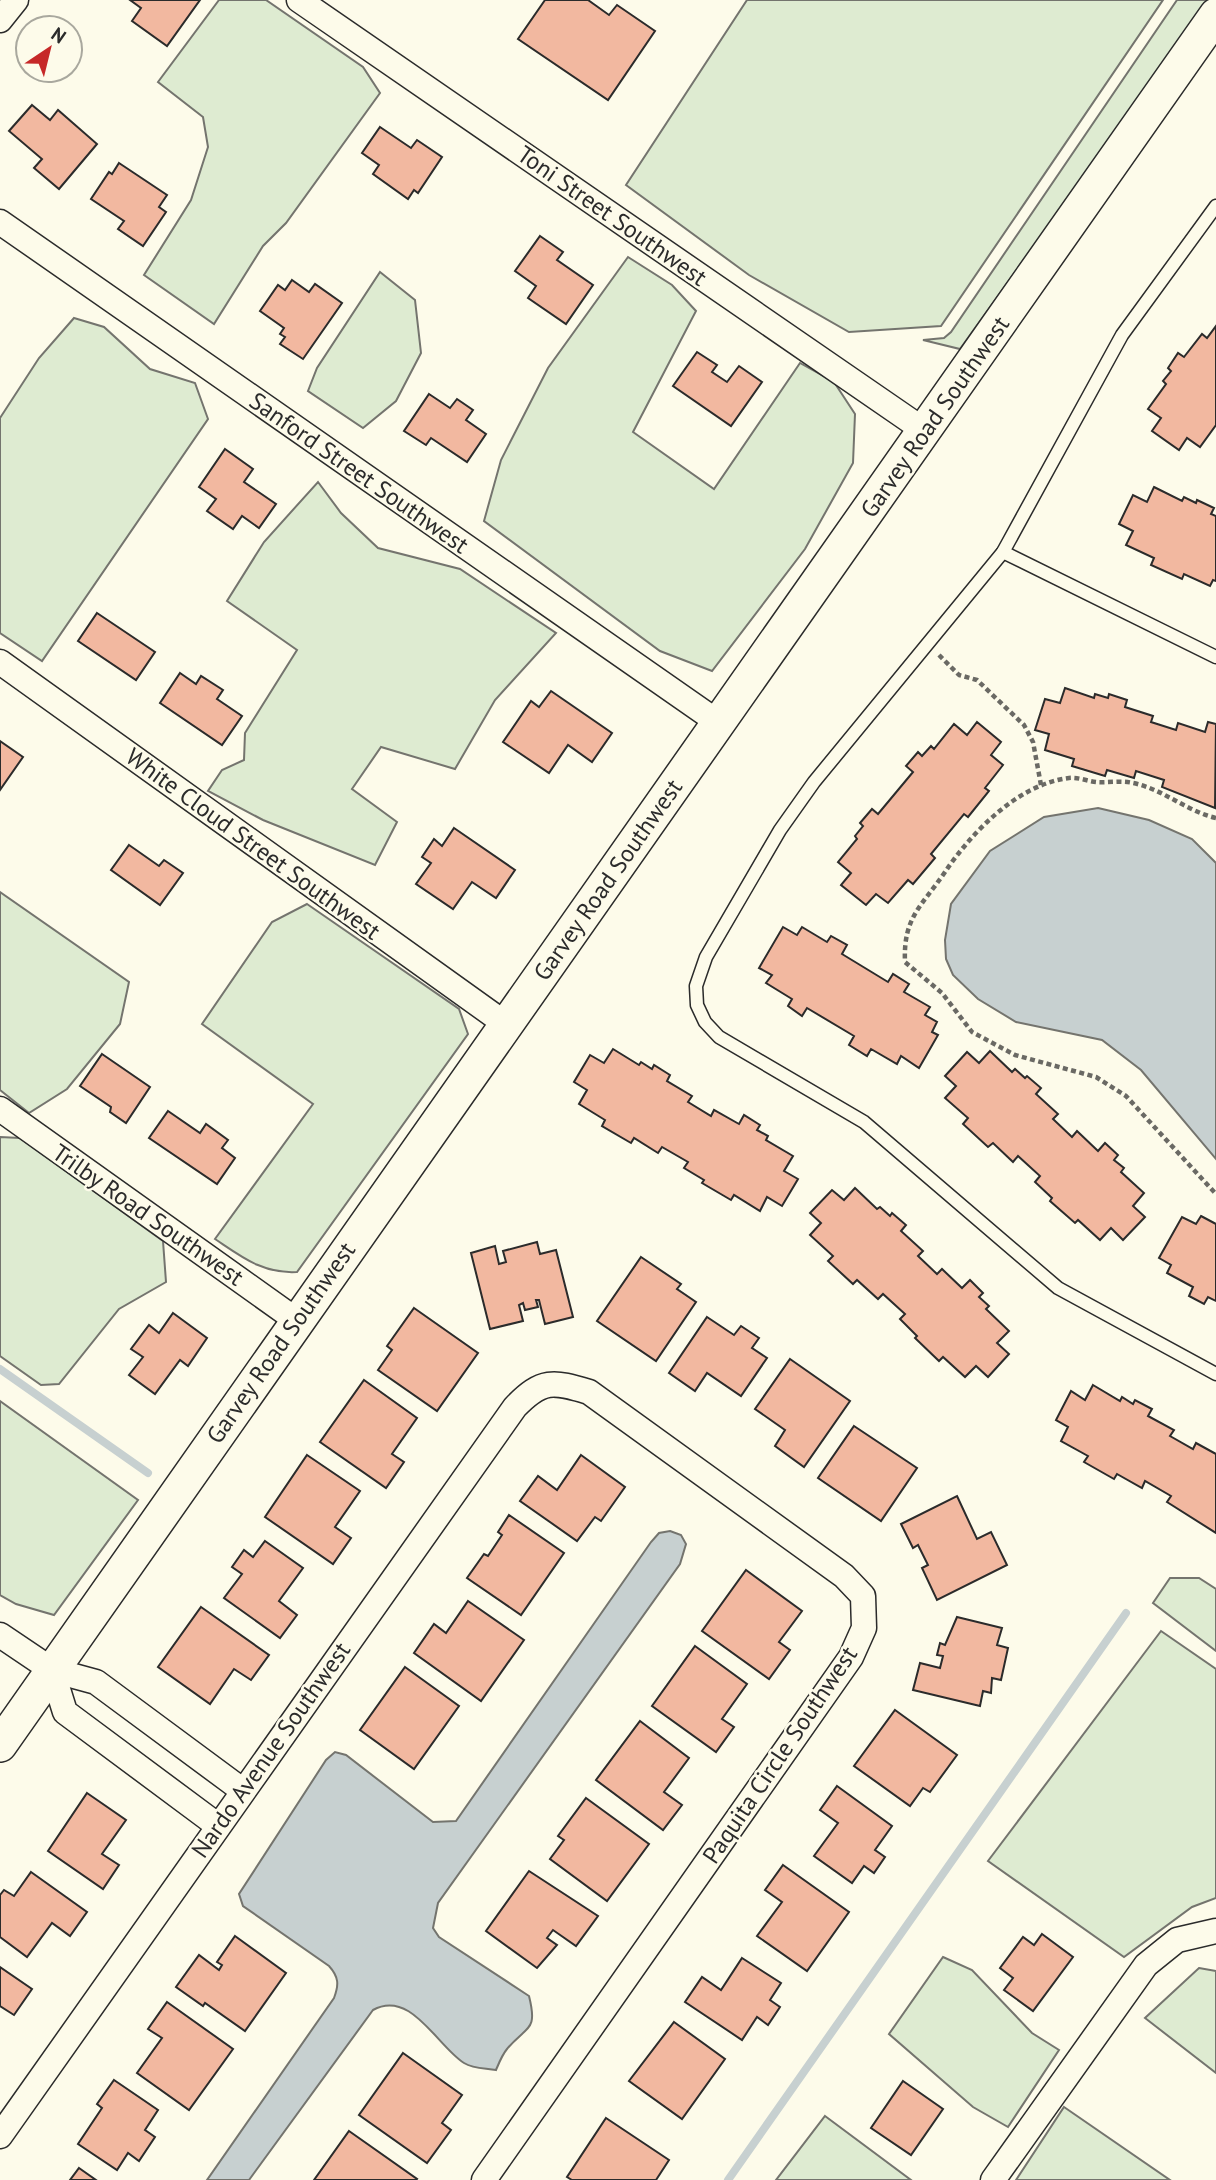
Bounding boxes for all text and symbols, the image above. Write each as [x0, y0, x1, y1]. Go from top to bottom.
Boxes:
north arrow [14, 14, 84, 84]
text: N [47, 22, 71, 48]
street label: Toni Street Southwest [511, 139, 713, 293]
street label: Garvey Road Southwest [853, 310, 1016, 524]
street label: Sanford Street Southwest [244, 385, 475, 560]
street label: White Cloud Street Southwest [120, 741, 387, 946]
street label: Garvey Road Southwest [526, 773, 689, 987]
street label: Trilby Road Southwest [47, 1137, 250, 1292]
street label: Garvey Road Southwest [199, 1236, 362, 1450]
street label: Nardo Avenue Southwest [184, 1636, 357, 1864]
street label: Paquita Circle Southwest [695, 1640, 864, 1869]

